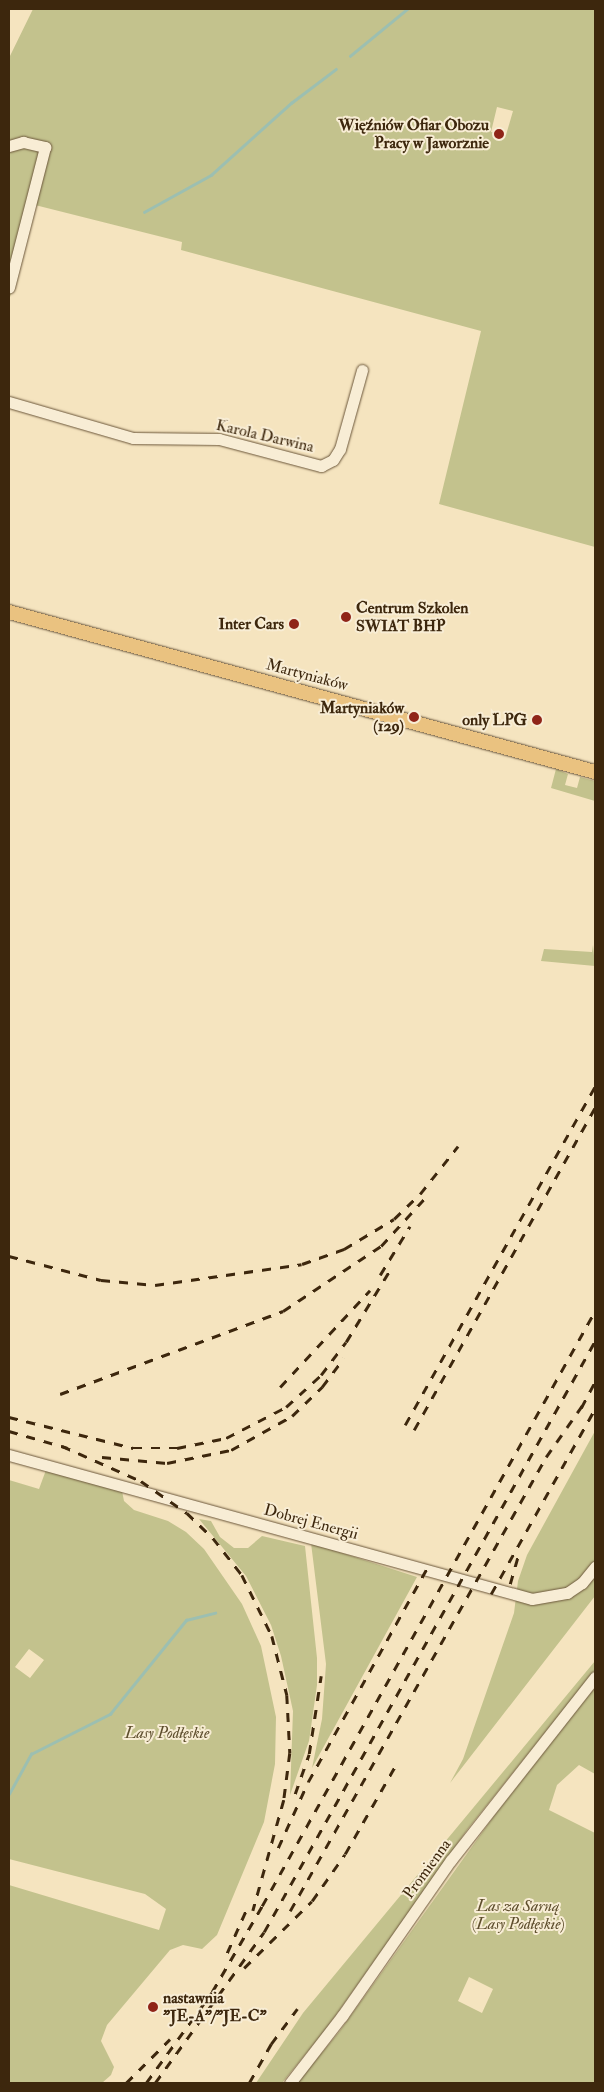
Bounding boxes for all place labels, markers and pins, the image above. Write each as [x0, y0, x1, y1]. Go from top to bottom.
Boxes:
place label: Więźniów Ofiar Obozu Pracy w Jaworznie [338, 115, 489, 153]
marker: Więźniów Ofiar Obozu Pracy w Jaworznie [493, 128, 505, 140]
place label: Centrum Szkolen SWIAT BHP [356, 598, 468, 636]
marker: Centrum Szkolen SWIAT BHP [340, 611, 352, 623]
place label: Inter Cars [219, 614, 284, 634]
marker: Inter Cars [288, 618, 300, 630]
place label: Martyniaków (129) [320, 698, 404, 736]
place label: only LPG [462, 710, 527, 730]
marker: Martyniaków (129) [408, 711, 420, 723]
marker: only LPG [531, 714, 543, 726]
place label: nastawnia "JE-A"/"JE-C" [163, 1988, 267, 2026]
marker: nastawnia "JE-A"/"JE-C" [147, 2001, 159, 2013]

